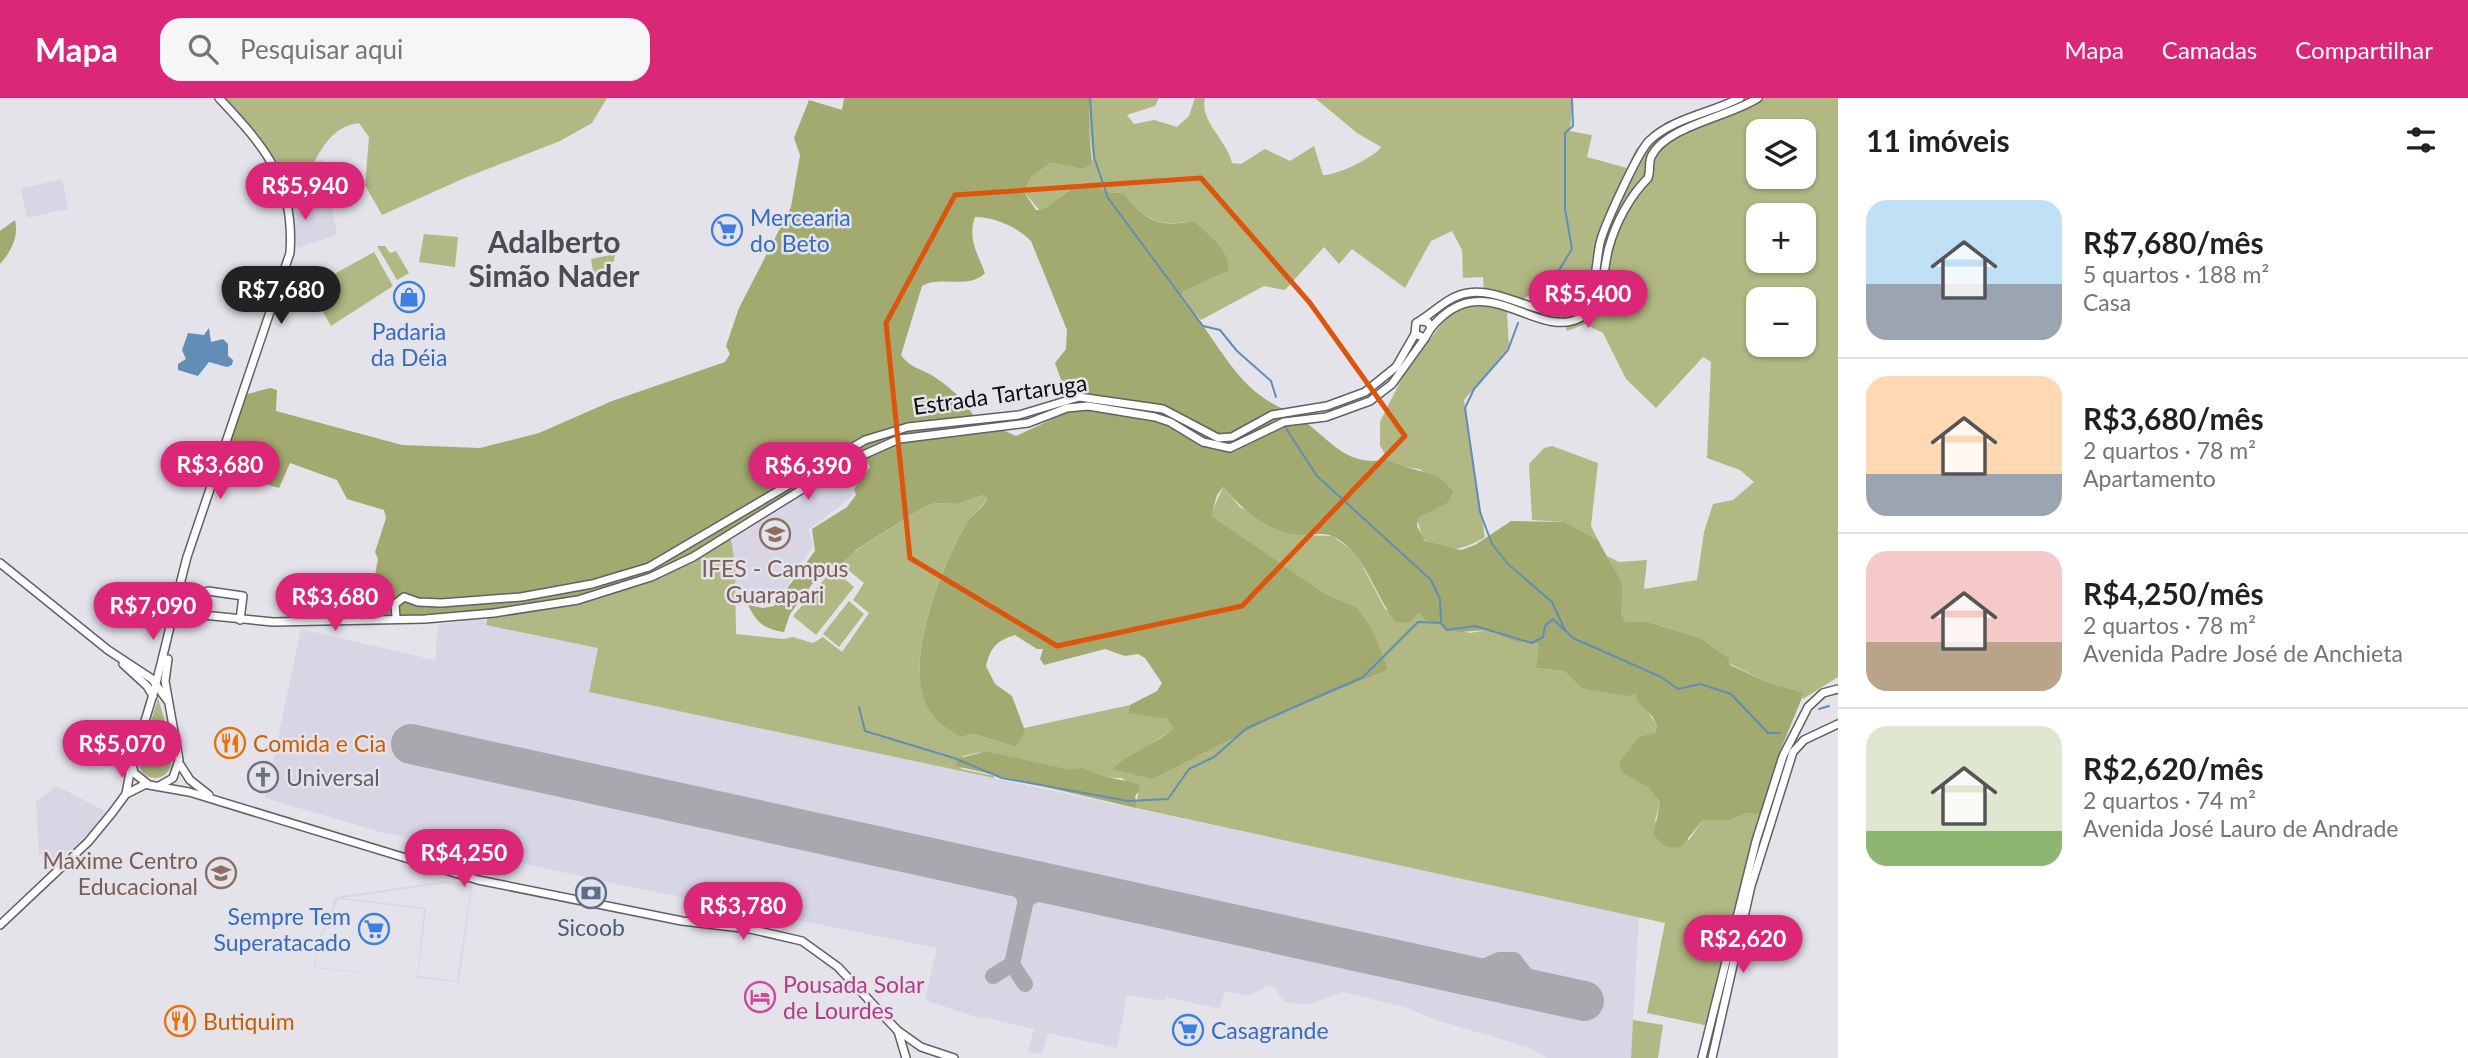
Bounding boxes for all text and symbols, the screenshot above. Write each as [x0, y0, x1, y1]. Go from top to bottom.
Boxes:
search box [160, 18, 650, 81]
text: Mapa [35, 29, 118, 69]
icon: search [184, 30, 222, 68]
text: Pesquisar aqui [240, 33, 403, 65]
text: Mapa [2065, 35, 2124, 64]
text: Camadas [2162, 35, 2257, 64]
text: Compartilhar [2295, 35, 2433, 64]
map controls [1746, 119, 1816, 357]
button: layers [1746, 119, 1816, 189]
icon: filters [2402, 121, 2440, 159]
text: 11 imóveis [1866, 122, 2010, 158]
pin: R$5,940 [240, 162, 370, 222]
text: R$5,940 [262, 171, 348, 199]
place label: Mercearia do Beto [750, 203, 851, 257]
button: + [1746, 203, 1816, 273]
supermarket icon: Mercearia do Beto [710, 213, 744, 247]
district label: Adalberto Simão Nader [468, 223, 640, 293]
text: R$7,680/mês [2083, 224, 2264, 260]
icon: home [1922, 228, 2006, 312]
text: 5 quartos · 188 m² [2083, 260, 2269, 288]
pin: R$7,680 [216, 266, 346, 326]
pin: R$5,400 [1523, 271, 1653, 330]
text: R$7,680 [238, 275, 324, 303]
text: R$5,400 [1545, 279, 1631, 307]
shop icon: Padaria da Déia [392, 280, 426, 314]
button: − [1746, 287, 1816, 357]
text: Casa [2083, 288, 2131, 316]
place label: Padaria da Déia [371, 317, 447, 371]
street label: Estrada Tartaruga [911, 368, 1089, 420]
text: R$3,680/mês [2083, 400, 2264, 436]
icon: home [1922, 404, 2006, 488]
text: 2 quartos · 78 m² [2083, 436, 2256, 464]
pin: R$3,680 [155, 442, 285, 501]
pin: R$6,390 [743, 442, 873, 502]
text: R$3,680 [177, 450, 263, 478]
text: R$6,390 [765, 451, 851, 479]
text: Apartamento [2083, 464, 2216, 492]
school or university icon: IFES - Campus Guarapari [758, 517, 792, 551]
place label: IFES - Campus Guarapari [702, 554, 848, 608]
pin: R$3,680 [270, 574, 400, 633]
text: R$4,250/mês [2083, 575, 2264, 611]
icon: home [1922, 579, 2006, 663]
pin: R$7,090 [88, 582, 218, 642]
text: R$3,680 [292, 582, 378, 610]
text: R$7,090 [110, 591, 196, 619]
text: 2 quartos · 78 m² [2083, 611, 2256, 639]
text: Avenida Padre José de Anchieta [2083, 639, 2403, 667]
pin: R$5,070 [57, 720, 187, 780]
restaurant icon: Comida e Cia [213, 726, 247, 760]
text: R$5,070 [79, 729, 165, 757]
place label: Comida e Cia [253, 729, 386, 757]
text: R$2,620/mês [2083, 750, 2264, 786]
icon: home [1922, 754, 2006, 838]
church icon: Universal [246, 760, 280, 794]
place label: Universal [286, 763, 380, 791]
text: 2 quartos · 74 m² [2083, 786, 2256, 814]
text: Avenida José Lauro de Andrade [2083, 814, 2398, 842]
pin: R$4,250 [399, 830, 529, 889]
text: R$4,250 [421, 838, 507, 866]
place label: Máxime Centro Educacional [42, 846, 198, 900]
school or university icon: Máxime Centro Educacional [204, 856, 238, 890]
bank icon: Sicoob [574, 876, 608, 910]
pin: R$3,780 [678, 882, 808, 942]
text: R$3,780 [700, 891, 786, 919]
place label: Sempre Tem Superatacado [213, 902, 351, 956]
supermarket icon: Sempre Tem Superatacado [357, 912, 391, 946]
place label: Sicoob [557, 913, 625, 941]
pin: R$2,620 [1678, 916, 1808, 975]
text: R$2,620 [1700, 924, 1786, 952]
place label: Pousada Solar de Lourdes [783, 970, 925, 1024]
hotel icon: Pousada Solar de Lourdes [743, 980, 777, 1014]
restaurant icon: Butiquim [163, 1004, 197, 1038]
place label: Butiquim [203, 1007, 295, 1035]
supermarket icon: Casagrande [1171, 1013, 1205, 1047]
place label: Casagrande [1211, 1016, 1329, 1044]

